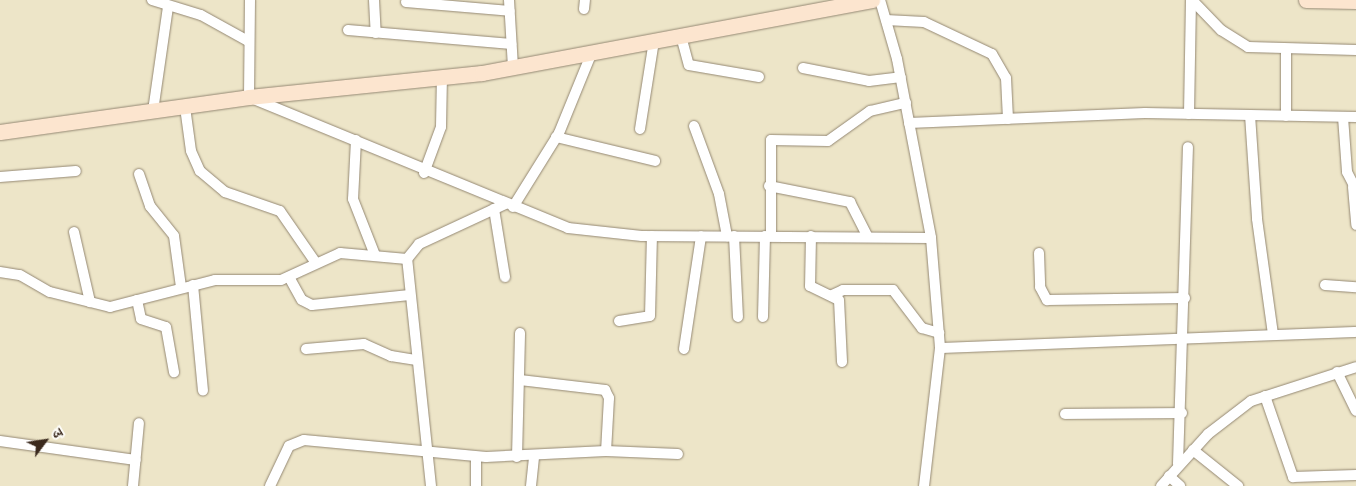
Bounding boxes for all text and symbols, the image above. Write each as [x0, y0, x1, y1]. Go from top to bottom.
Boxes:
north arrow [20, 416, 70, 466]
text: उ [48, 426, 67, 441]

